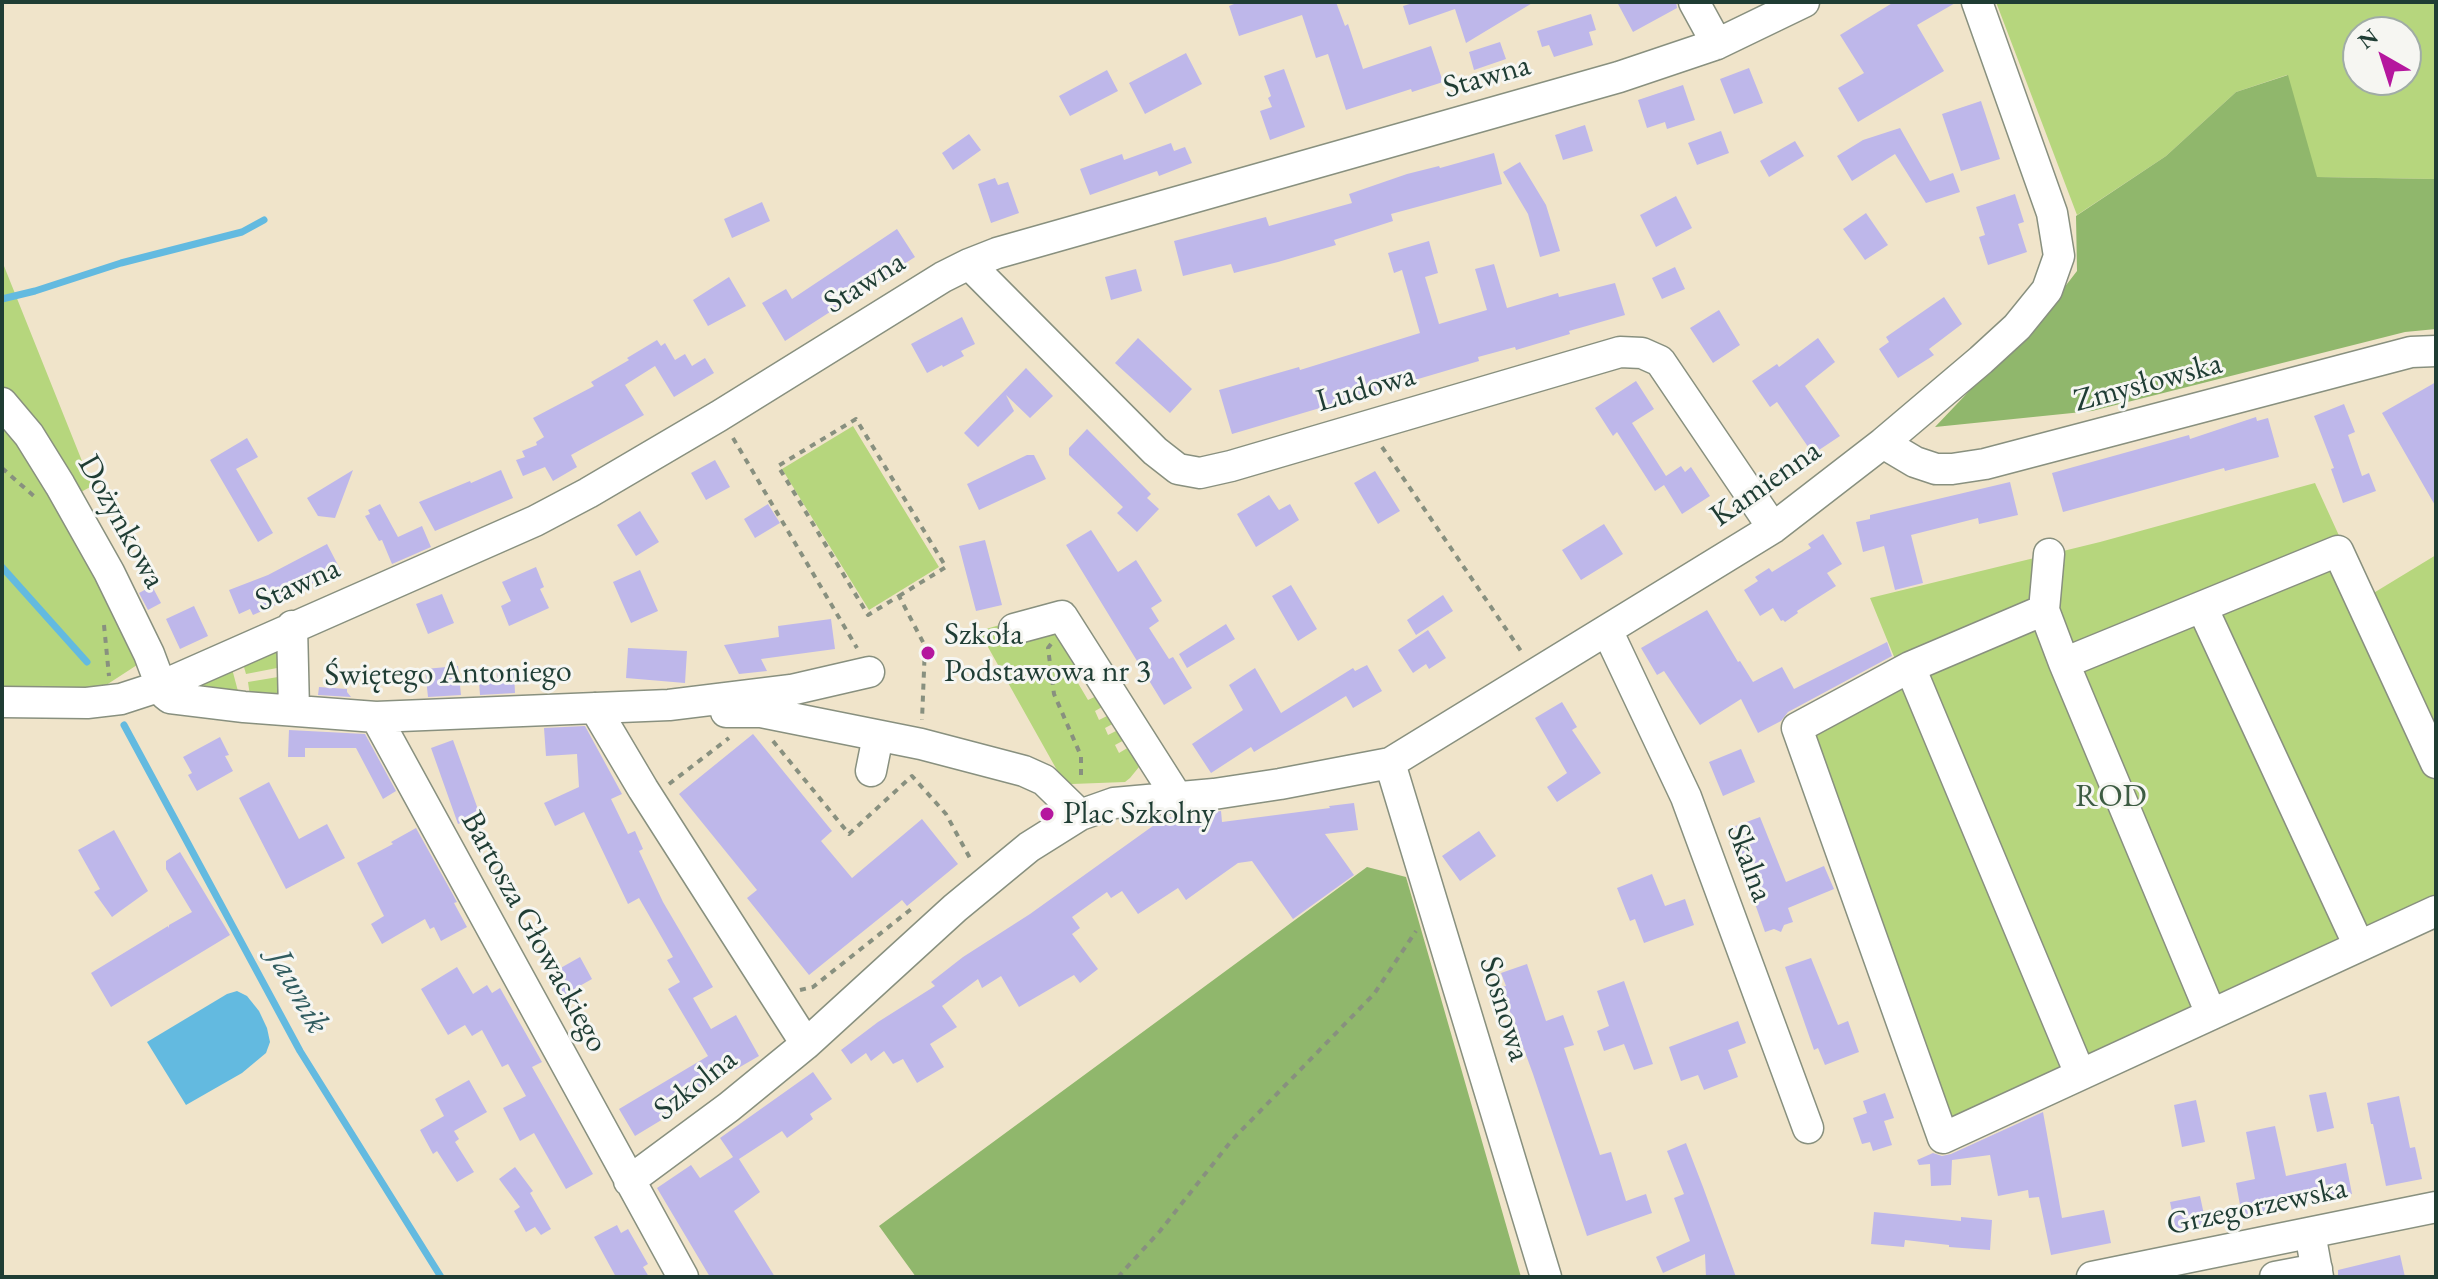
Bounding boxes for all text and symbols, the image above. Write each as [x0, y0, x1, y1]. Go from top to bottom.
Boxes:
north arrow [2342, 16, 2422, 96]
text: N [2352, 22, 2384, 55]
street label: Stawna [1439, 46, 1535, 108]
street label: Stawna [817, 243, 913, 323]
street label: Zmysłowska [2070, 345, 2226, 421]
street label: Ludowa [1312, 357, 1420, 421]
street label: Kamienna [1703, 432, 1829, 536]
street label: Dożynkowa [69, 448, 173, 596]
street label: Stawna [250, 549, 346, 621]
place label: Szkoła Podstawowa nr 3 [944, 616, 1151, 691]
marker: Szkoła Podstawowa nr 3 [919, 644, 937, 662]
street label: Świętego Antoniego [324, 653, 572, 695]
park label: ROD [2075, 778, 2147, 816]
place label: Plac Szkolny [1063, 795, 1215, 833]
street label: Bartosza Głowackiego [452, 805, 616, 1059]
marker: Plac Szkolny [1038, 805, 1056, 823]
street label: Skalna [1717, 819, 1781, 907]
water label: Jawnik [258, 943, 338, 1041]
street label: Sosnowa [1470, 952, 1538, 1066]
street label: Szkolna [647, 1041, 745, 1129]
street label: Grzegorzewska [2163, 1169, 2351, 1245]

